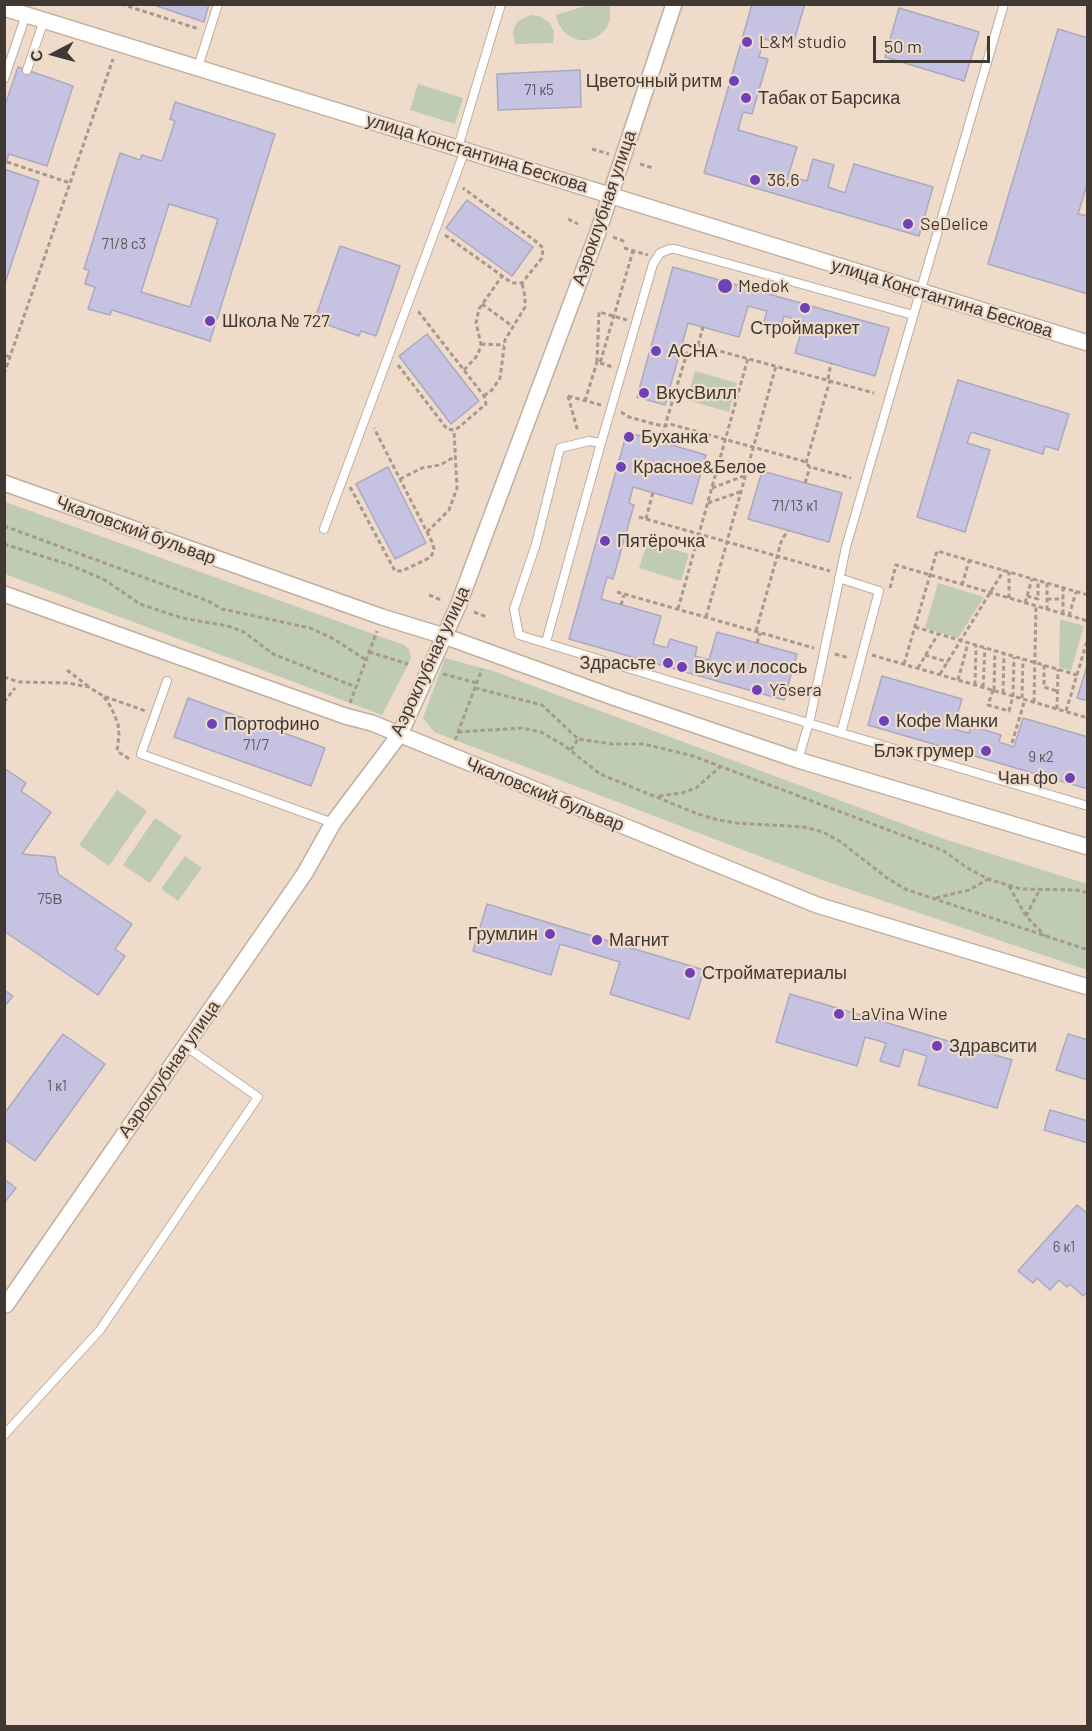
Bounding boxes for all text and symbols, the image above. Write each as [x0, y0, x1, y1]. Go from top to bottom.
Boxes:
north arrow [24, 24, 84, 84]
scale bar [876, 24, 993, 62]
place label: L&M studio [759, 31, 847, 53]
marker: L&M studio [740, 35, 754, 49]
text: 50 m [884, 35, 922, 57]
text: С [26, 49, 46, 63]
place label: Цветочный ритм [586, 70, 722, 92]
marker: Цветочный ритм [727, 74, 741, 88]
house number: 71 к5 [524, 81, 554, 99]
place label: Табак от Барсика [758, 87, 900, 109]
marker: Табак от Барсика [739, 91, 753, 105]
street label: улица Константина Бескова [364, 109, 590, 197]
street label: Аэроклубная улица [567, 128, 641, 288]
place label: 36,6 [767, 169, 800, 191]
marker: 36,6 [748, 173, 762, 187]
place label: SeDelice [920, 213, 988, 235]
marker: SeDelice [901, 217, 915, 231]
house number: 71/8 с3 [102, 235, 146, 253]
street label: улица Константина Бескова [829, 254, 1055, 342]
place label: Medok [738, 275, 789, 297]
marker: Medok [716, 277, 734, 295]
marker: Строймаркет [798, 301, 812, 315]
place label: Школа № 727 [222, 310, 330, 332]
marker: Школа № 727 [203, 314, 217, 328]
place label: Строймаркет [750, 317, 860, 339]
place label: АСНА [668, 340, 718, 362]
marker: АСНА [649, 344, 663, 358]
place label: ВкусВилл [656, 382, 737, 404]
marker: ВкусВилл [637, 386, 651, 400]
place label: Буханка [641, 426, 708, 448]
marker: Буханка [622, 430, 636, 444]
place label: Красное&Белое [633, 456, 766, 478]
marker: Красное&Белое [614, 460, 628, 474]
street label: Чкаловский бульвар [53, 491, 219, 569]
house number: 71/13 к1 [772, 497, 818, 515]
place label: Пятёрочка [617, 530, 705, 552]
marker: Пятёрочка [598, 534, 612, 548]
street label: Аэроклубная улица [386, 583, 474, 739]
place label: Здрасьте [580, 652, 656, 674]
marker: Здрасьте [661, 656, 675, 670]
place label: Вкус и лосось [694, 656, 807, 678]
marker: Вкус и лосось [675, 660, 689, 674]
place label: Yōsera [769, 679, 822, 701]
marker: Yōsera [750, 683, 764, 697]
place label: Кофе Манки [896, 710, 998, 732]
place label: Портофино [224, 713, 319, 735]
marker: Кофе Манки [877, 714, 891, 728]
marker: Портофино [205, 717, 219, 731]
house number: 71/7 [243, 736, 269, 754]
place label: Блэк грумер [874, 740, 974, 762]
marker: Блэк грумер [979, 744, 993, 758]
house number: 9 к2 [1028, 748, 1054, 766]
street label: Чкаловский бульвар [463, 752, 627, 836]
place label: Чан фо [998, 767, 1058, 789]
marker: Чан фо [1063, 771, 1077, 785]
house number: 75В [38, 890, 62, 908]
place label: Грумлин [468, 923, 538, 945]
marker: Грумлин [543, 927, 557, 941]
place label: Магнит [609, 929, 669, 951]
marker: Магнит [590, 933, 604, 947]
place label: Стройматериалы [702, 962, 847, 984]
marker: Стройматериалы [683, 966, 697, 980]
street label: Аэроклубная улица [114, 996, 224, 1142]
place label: LaVina Wine [851, 1003, 948, 1025]
marker: LaVina Wine [832, 1007, 846, 1021]
place label: Здравсити [949, 1035, 1037, 1057]
marker: Здравсити [930, 1039, 944, 1053]
house number: 1 к1 [47, 1077, 67, 1095]
house number: 6 к1 [1053, 1238, 1075, 1256]

